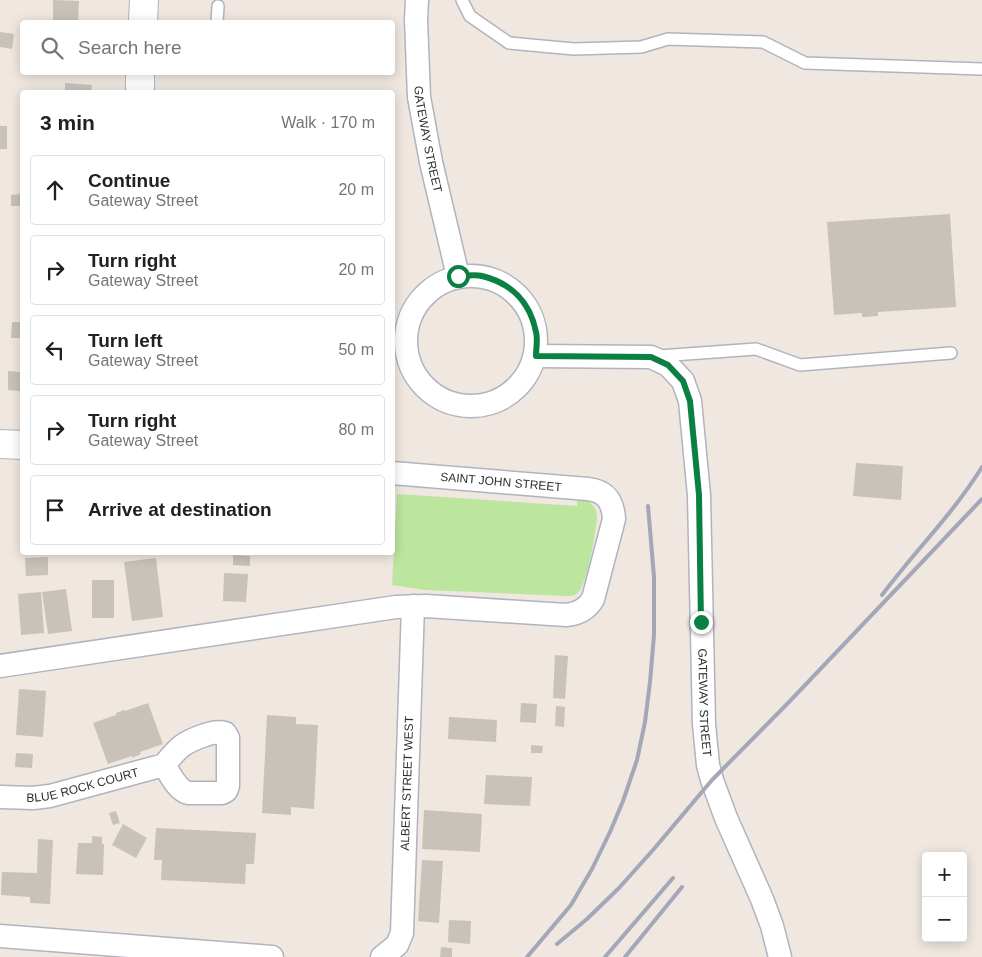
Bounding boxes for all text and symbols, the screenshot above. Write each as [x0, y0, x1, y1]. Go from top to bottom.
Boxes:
search box [20, 20, 395, 75]
icon: search [38, 34, 66, 62]
text: Search here [78, 37, 182, 58]
street label: GATEWAY STREET [412, 85, 445, 194]
text: 3 min [40, 111, 95, 134]
text: Walk · 170 m [281, 114, 375, 131]
text: Continue [88, 170, 170, 191]
icon: ahead [41, 176, 69, 204]
text: 20 m [338, 181, 374, 198]
text: Gateway Street [88, 192, 198, 209]
text: Turn right [88, 250, 176, 271]
icon: right [41, 256, 69, 284]
text: 20 m [338, 261, 374, 278]
route start [447, 265, 470, 288]
text: Gateway Street [88, 272, 198, 289]
text: Turn left [88, 330, 163, 351]
icon: left [41, 336, 69, 364]
text: 50 m [338, 341, 374, 358]
text: Gateway Street [88, 352, 198, 369]
text: Turn right [88, 410, 176, 431]
icon: right [41, 416, 69, 444]
text: 80 m [338, 421, 374, 438]
text: Gateway Street [88, 432, 198, 449]
street label: SAINT JOHN STREET [440, 470, 563, 494]
icon: arrive [41, 496, 69, 524]
text: Arrive at destination [88, 499, 272, 520]
route end [690, 611, 713, 634]
street label: GATEWAY STREET [695, 648, 714, 758]
street label: ALBERT STREET WEST [398, 715, 416, 851]
street label: BLUE ROCK COURT [26, 765, 141, 805]
map controls [922, 852, 967, 942]
button: + [922, 852, 967, 897]
button: − [922, 897, 967, 942]

